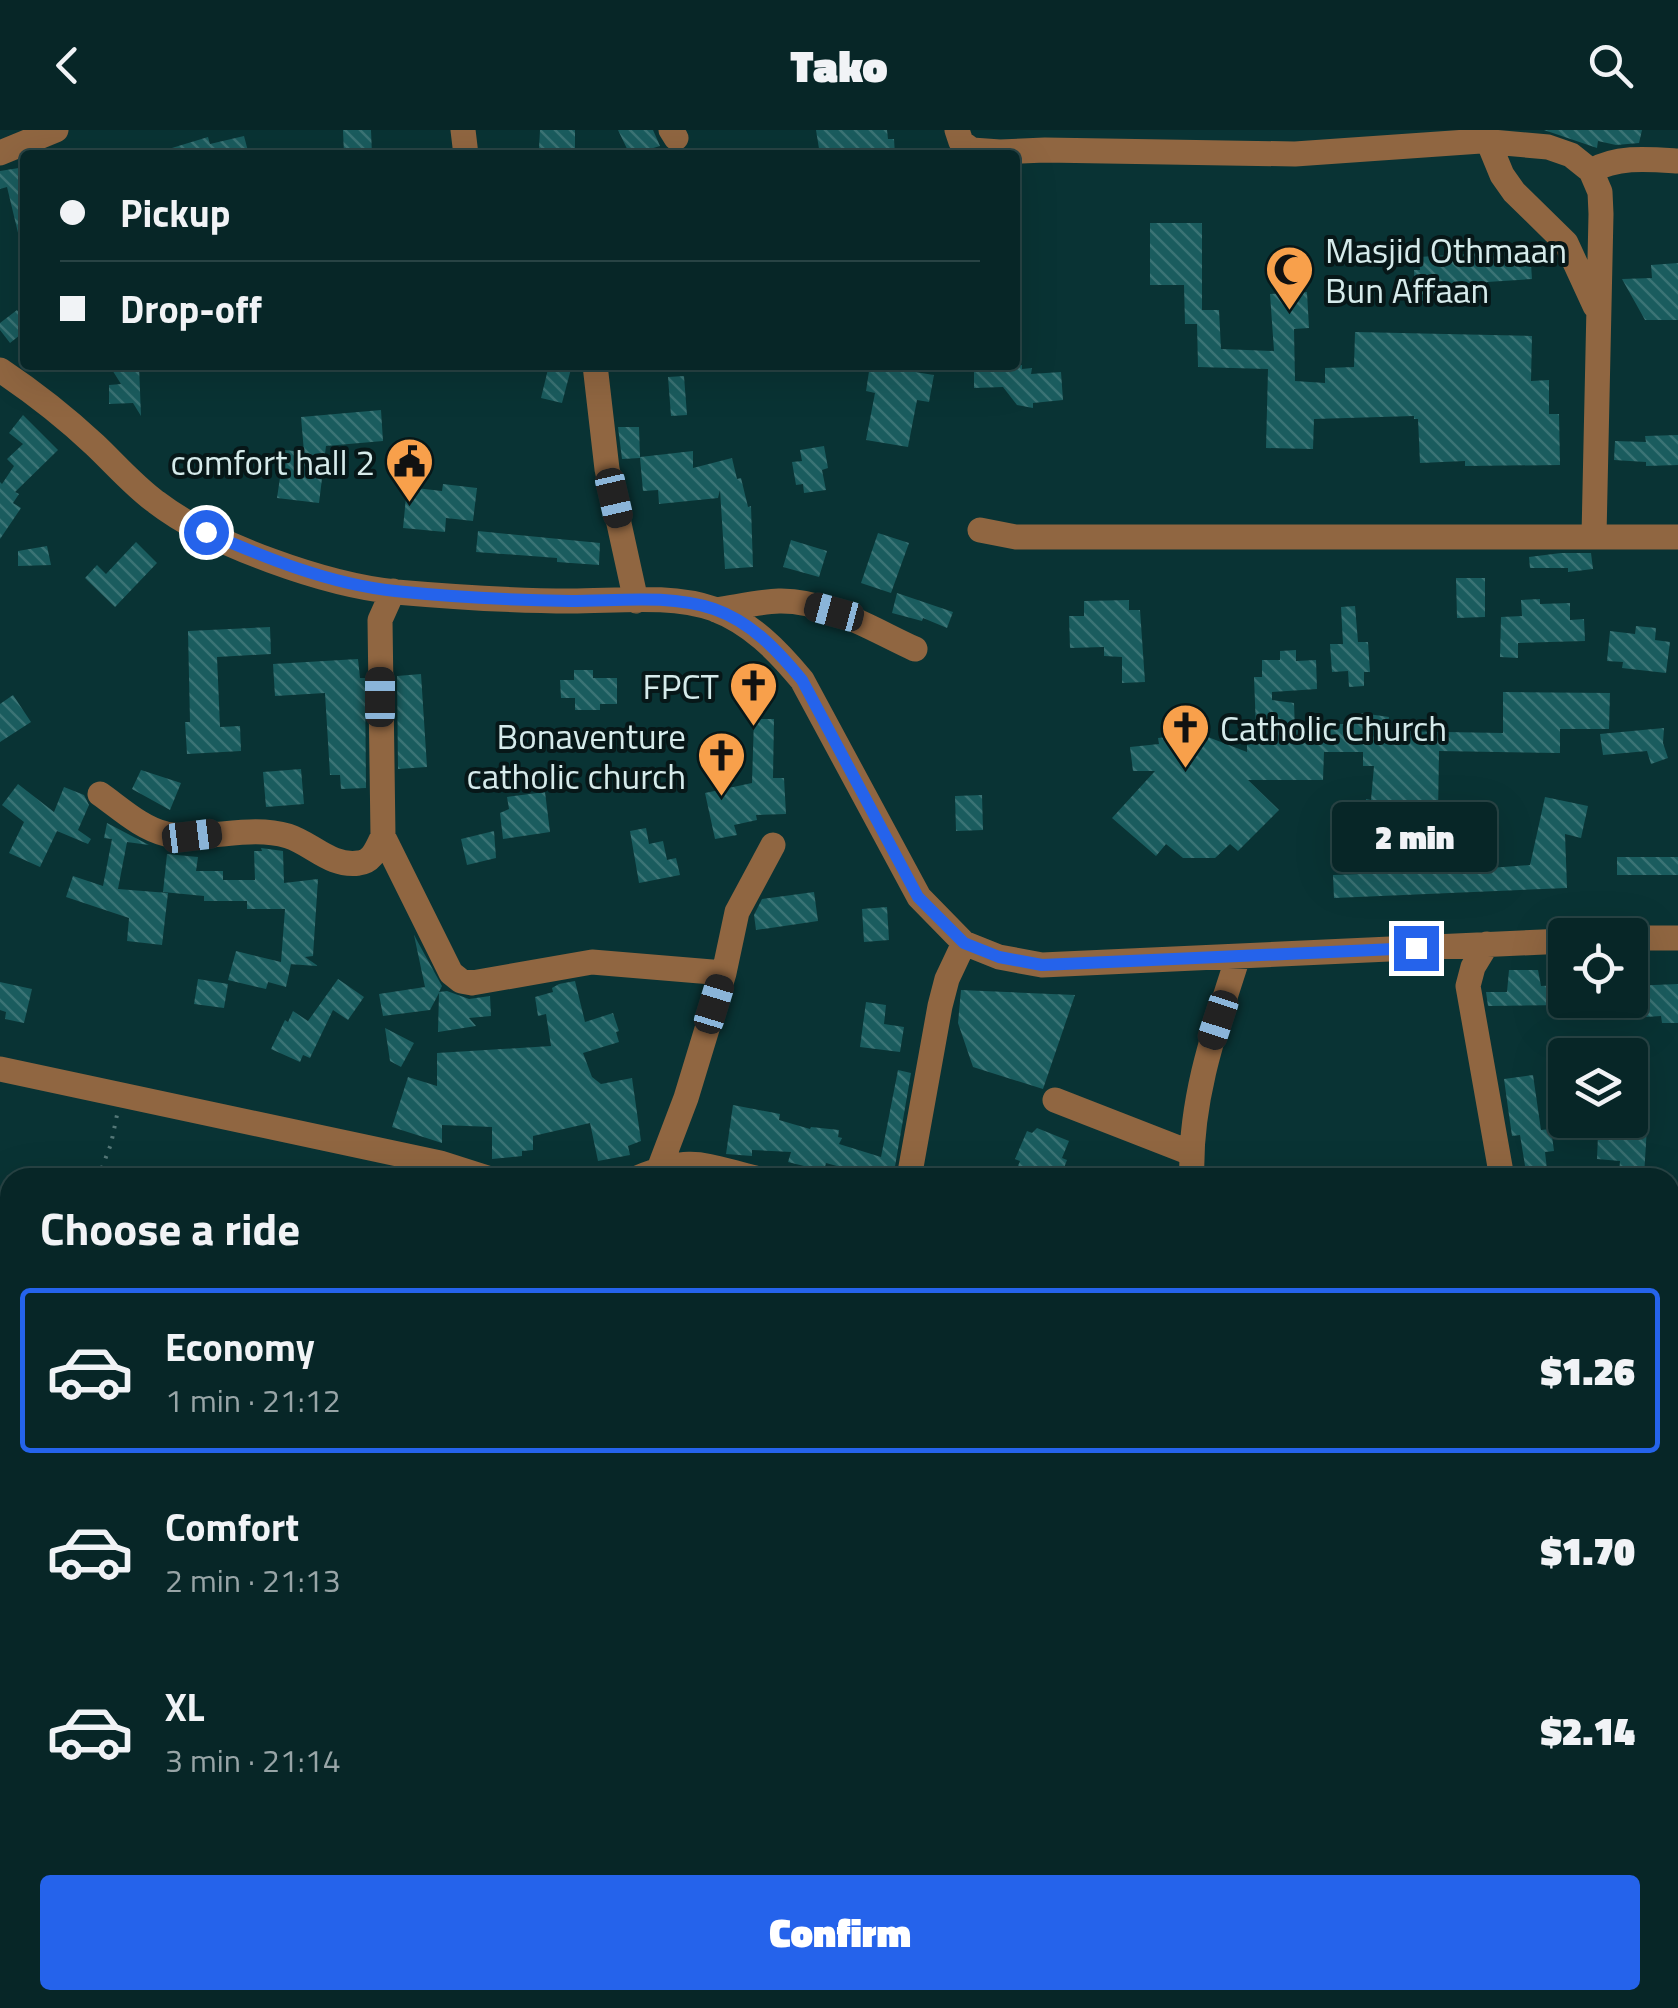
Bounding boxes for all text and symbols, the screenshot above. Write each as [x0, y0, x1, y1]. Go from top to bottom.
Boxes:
text: Tako [790, 31, 888, 99]
icon: back [40, 38, 95, 93]
icon: search [1583, 38, 1638, 93]
text: Pickup [120, 184, 230, 242]
place label: Masjid Othmaan Bun Affaan [1325, 223, 1567, 317]
mosque icon: Masjid Othmaan Bun Affaan [1264, 244, 1316, 312]
text: Drop-off [120, 280, 262, 338]
place label: comfort hall 2 [171, 435, 375, 489]
public building icon: comfort hall 2 [384, 436, 436, 504]
car [593, 465, 635, 531]
route start [184, 510, 229, 555]
car [801, 590, 867, 634]
place label: FPCT [642, 659, 719, 713]
church icon: FPCT [728, 660, 780, 728]
car [365, 667, 395, 727]
place label: Catholic Church [1220, 701, 1447, 755]
church icon: Catholic Church [1159, 702, 1211, 770]
place label: Bonaventure catholic church [466, 709, 686, 803]
church icon: Bonaventure catholic church [695, 730, 747, 798]
callout: 2 min [1334, 803, 1498, 873]
text: 2 min [1375, 813, 1454, 861]
car [160, 817, 224, 855]
map controls [1548, 918, 1648, 1138]
button: locate [1548, 918, 1648, 1018]
route end [1394, 926, 1439, 971]
car [691, 971, 737, 1037]
car [1194, 987, 1242, 1053]
button: layers [1548, 1038, 1648, 1138]
text: Choose a ride [40, 1194, 300, 1262]
text: Economy [165, 1318, 315, 1376]
icon: car [45, 1326, 135, 1416]
text: $1.26 [1541, 1342, 1635, 1400]
text: 1 min · 21:12 [165, 1376, 341, 1424]
text: Comfort [165, 1498, 299, 1556]
icon: car [45, 1506, 135, 1596]
text: $1.70 [1541, 1522, 1635, 1580]
text: 2 min · 21:13 [165, 1556, 341, 1604]
text: XL [165, 1678, 205, 1736]
icon: car [45, 1686, 135, 1776]
text: $2.14 [1541, 1702, 1635, 1760]
text: 3 min · 21:14 [165, 1736, 341, 1784]
button: Confirm [40, 1875, 1640, 1990]

